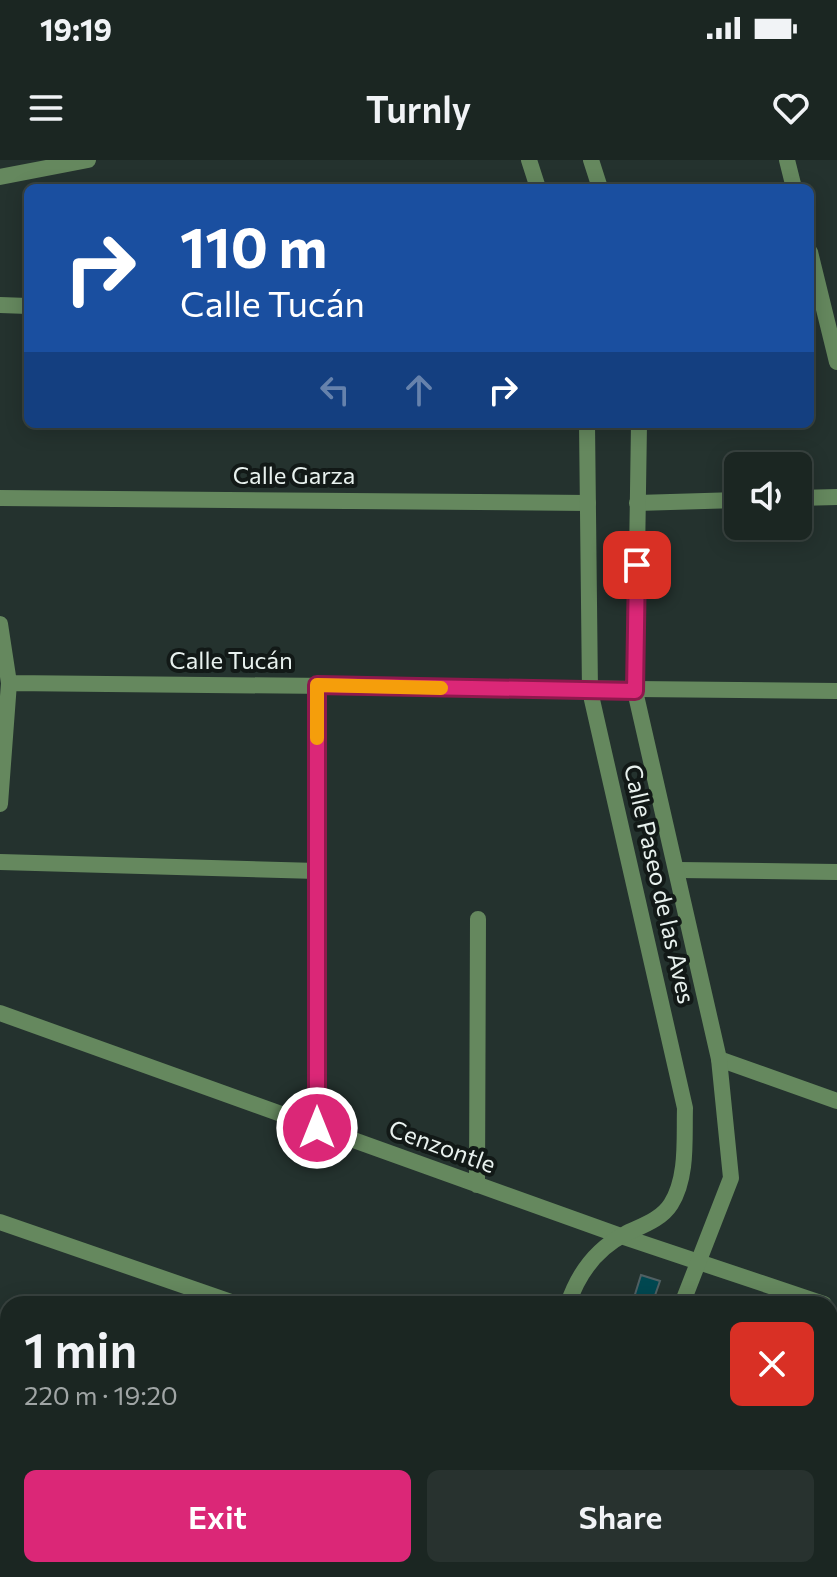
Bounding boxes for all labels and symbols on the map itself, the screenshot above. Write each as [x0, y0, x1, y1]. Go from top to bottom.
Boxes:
street label: Calle Garza [233, 460, 355, 489]
pin [603, 531, 671, 599]
street label: Calle Tucán [169, 645, 293, 674]
street label: Calle Paseo de las Aves [619, 761, 702, 1006]
position arrow [275, 1086, 359, 1170]
street label: Cenzontle [385, 1113, 500, 1178]

